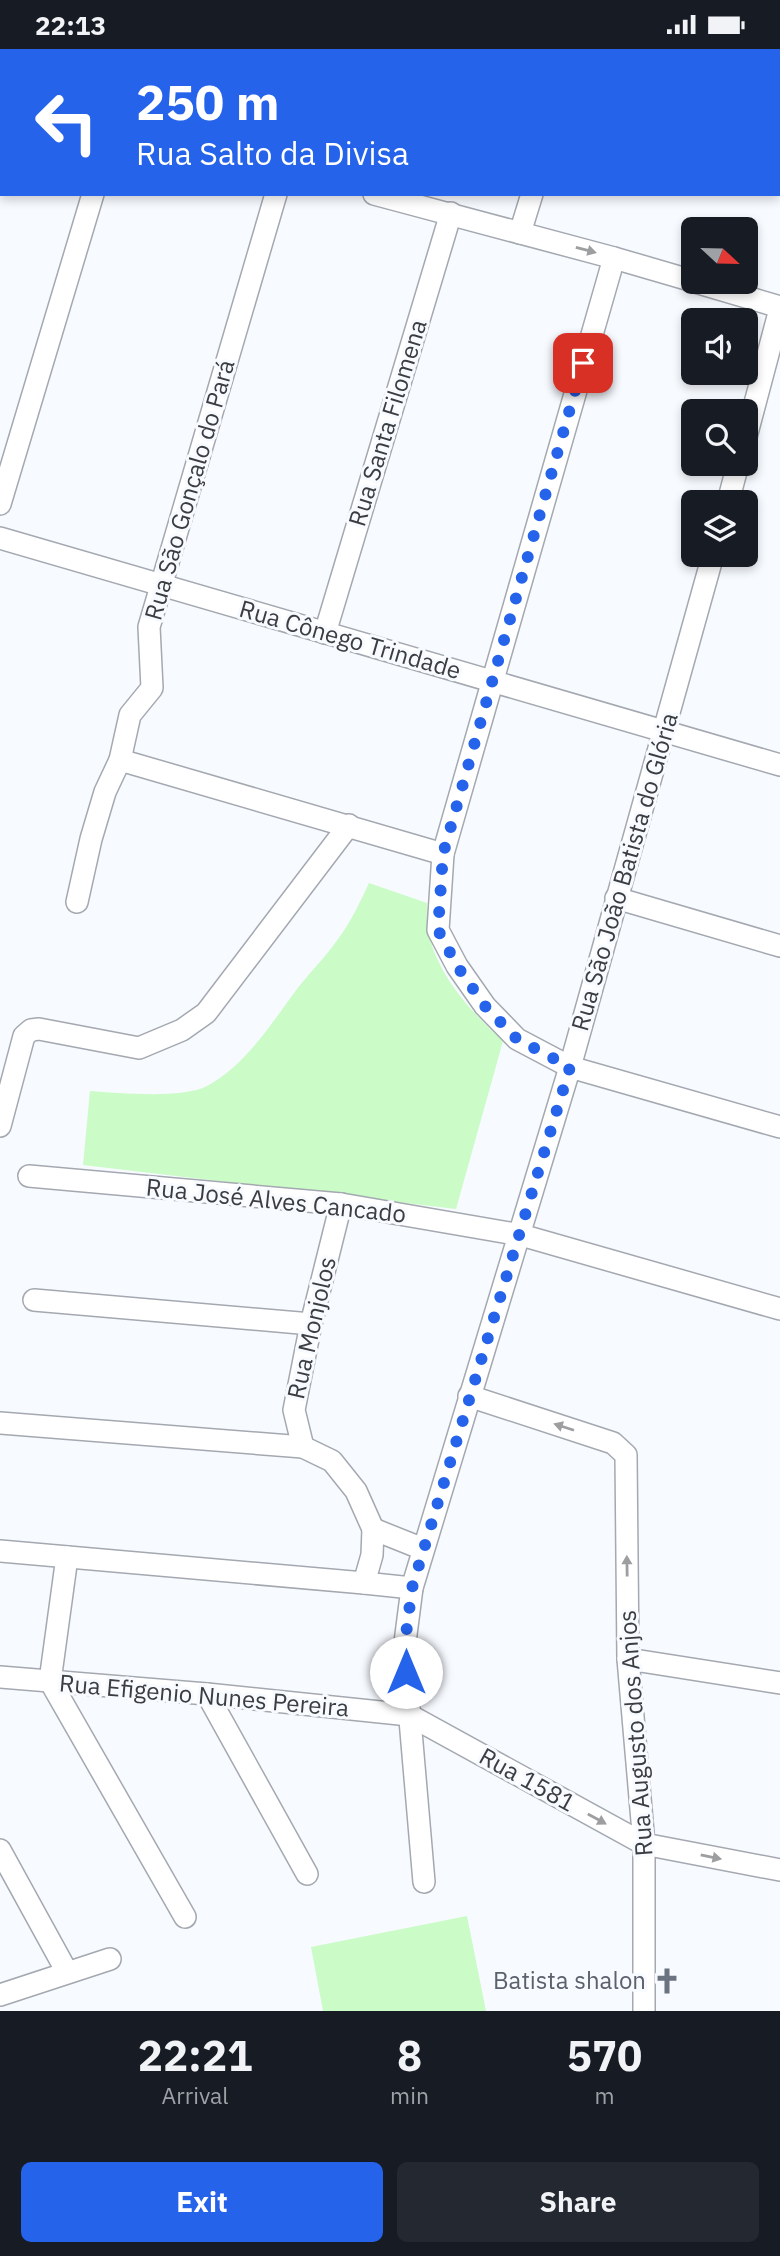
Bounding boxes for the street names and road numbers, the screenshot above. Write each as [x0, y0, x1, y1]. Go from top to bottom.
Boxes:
street label: Rua Santa Filomena [340, 315, 434, 530]
street label: Rua São Gonçalo do Pará [137, 356, 242, 624]
street label: Rua Cônego Trindade [236, 592, 465, 686]
street label: Rua São João Batista do Glória [563, 709, 685, 1035]
street label: Rua José Alves Cancado [145, 1170, 408, 1230]
street label: Rua Monjolos [279, 1253, 343, 1402]
street label: Rua Augusto dos Anjos [610, 1609, 660, 1857]
street label: Rua Efigenio Nunes Pereira [58, 1666, 351, 1724]
street label: Rua 1581 [474, 1740, 581, 1819]

